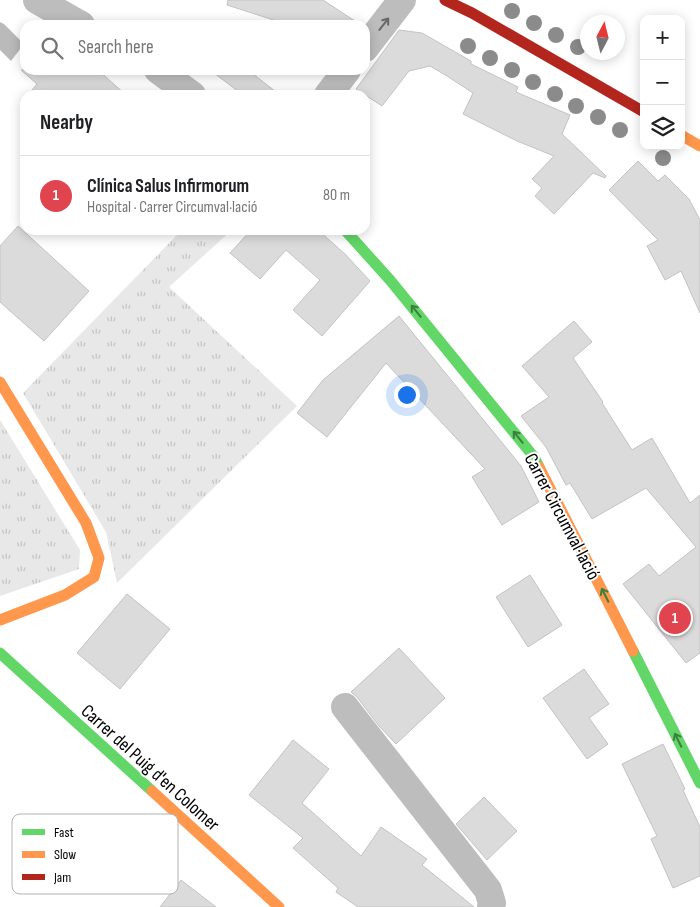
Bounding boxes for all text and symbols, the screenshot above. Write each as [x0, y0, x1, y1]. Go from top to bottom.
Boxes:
north arrow [580, 15, 625, 60]
map controls [640, 15, 685, 150]
button: + [640, 15, 685, 60]
one-way arrow [378, 18, 389, 31]
search box [20, 20, 370, 75]
icon: search [38, 34, 66, 62]
text: Search here [78, 36, 154, 59]
button: − [640, 60, 685, 105]
button: layers [640, 105, 685, 150]
text: Nearby [40, 110, 93, 135]
text: Clínica Salus Infirmorum [87, 175, 249, 198]
text: 1 [53, 186, 59, 205]
text: 80 m [323, 186, 350, 205]
text: Hospital · Carrer Circumval·lació [87, 198, 257, 217]
one-way arrow [410, 305, 421, 318]
your location [394, 382, 420, 408]
one-way arrow [513, 431, 524, 444]
street label: Carrer Circumval·lació [519, 449, 605, 584]
one-way arrow [600, 588, 609, 603]
pin: 1 [659, 599, 691, 637]
street label: Carrer del Puig d'en Colomer [76, 700, 224, 837]
one-way arrow [673, 732, 683, 747]
legend [12, 814, 178, 894]
text: Fast [54, 824, 74, 841]
text: Slow [54, 846, 76, 863]
text: Jam [53, 869, 71, 886]

